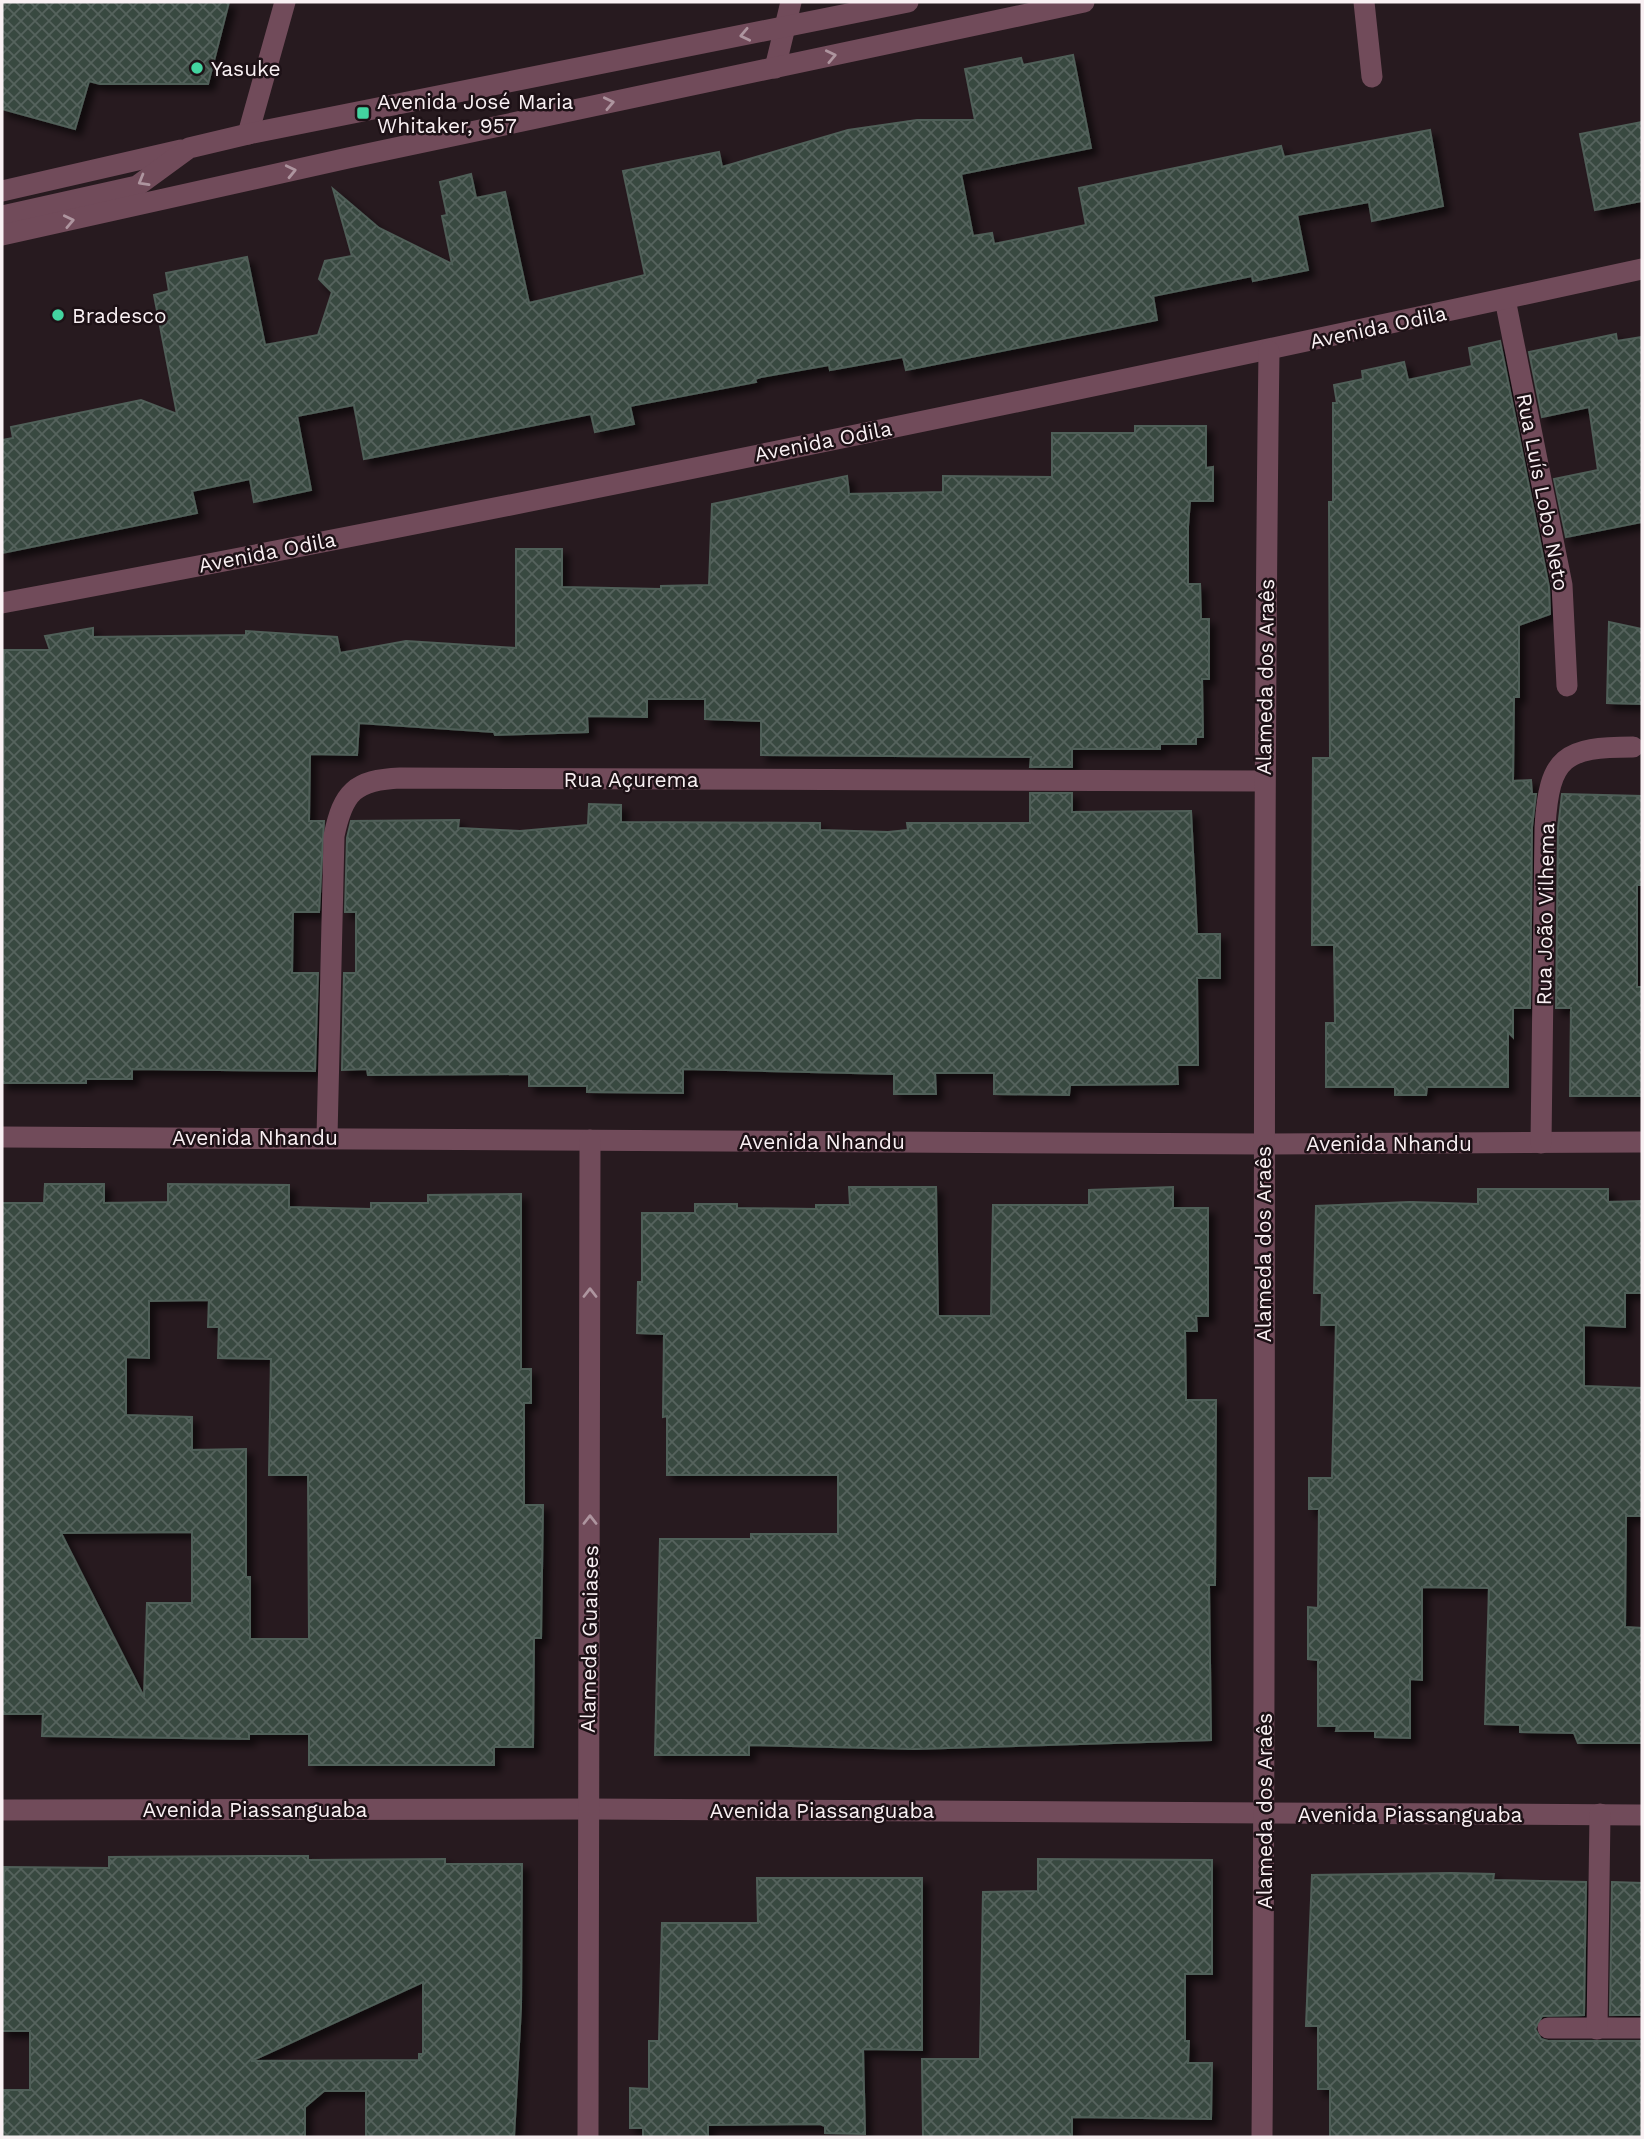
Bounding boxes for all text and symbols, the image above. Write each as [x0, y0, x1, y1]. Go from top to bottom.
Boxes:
one-way arrow [739, 26, 751, 41]
one-way arrow [825, 50, 837, 64]
place label: Yasuke [211, 56, 281, 81]
marker: Yasuke [189, 60, 205, 76]
place label: Avenida José Maria Whitaker, 957 [377, 89, 574, 138]
one-way arrow [603, 97, 615, 111]
marker: Avenida José Maria Whitaker, 957 [355, 105, 371, 121]
one-way arrow [284, 165, 296, 179]
one-way arrow [137, 172, 150, 185]
one-way arrow [63, 214, 75, 229]
street label: Avenida Odila [1307, 300, 1449, 354]
place label: Bradesco [72, 303, 167, 328]
marker: Bradesco [50, 307, 66, 323]
street label: Rua Luís Lobo Neto [1512, 391, 1574, 593]
street label: Avenida Odila [752, 415, 894, 467]
street label: Avenida Odila [196, 526, 338, 578]
street label: Alameda dos Araês [1251, 579, 1279, 775]
street label: Rua Açurema [563, 767, 699, 792]
street label: Rua João Vilhema [1531, 822, 1559, 1006]
street label: Avenida Nhandu [172, 1125, 338, 1150]
street label: Avenida Nhandu [739, 1129, 905, 1154]
street label: Avenida Nhandu [1306, 1131, 1472, 1156]
street label: Alameda dos Araês [1251, 1146, 1276, 1342]
one-way arrow [582, 1287, 598, 1297]
one-way arrow [582, 1514, 598, 1525]
street label: Alameda Guaiases [575, 1545, 603, 1733]
street label: Alameda dos Araês [1252, 1713, 1277, 1909]
street label: Avenida Piassanguaba [143, 1797, 368, 1822]
street label: Avenida Piassanguaba [710, 1798, 935, 1823]
street label: Avenida Piassanguaba [1298, 1802, 1523, 1827]

